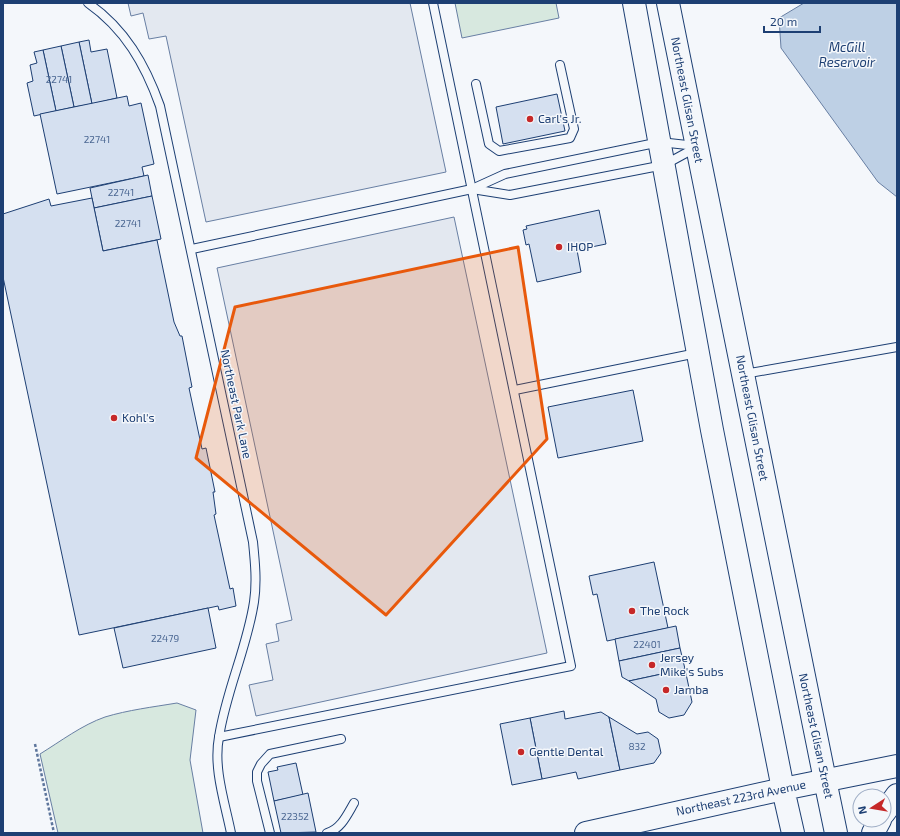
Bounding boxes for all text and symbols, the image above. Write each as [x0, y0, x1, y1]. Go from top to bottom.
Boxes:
scale bar [764, 8, 820, 34]
text: 20 m [770, 14, 797, 28]
street label: Northeast Glisan Street [669, 36, 707, 164]
water label: McGill Reservoir [819, 39, 876, 70]
house number: 22741 [46, 73, 72, 85]
place label: Carl's Jr. [538, 111, 582, 125]
marker: Carl's Jr. [525, 114, 535, 124]
house number: 22741 [84, 133, 110, 145]
house number: 22741 [108, 186, 134, 198]
house number: 22741 [115, 217, 141, 229]
place label: IHOP [567, 239, 593, 253]
marker: IHOP [554, 242, 564, 252]
street label: Northeast Park Lane [219, 348, 255, 460]
street label: Northeast Glisan Street [734, 354, 772, 482]
place label: Kohl's [122, 410, 155, 424]
marker: Kohl's [109, 413, 119, 423]
place label: The Rock [640, 603, 689, 617]
marker: The Rock [627, 606, 637, 616]
house number: 22479 [151, 632, 179, 644]
house number: 22401 [633, 638, 661, 650]
place label: Jersey Mike's Subs [660, 650, 724, 678]
marker: Jersey Mike's Subs [647, 660, 657, 670]
street label: Northeast Glisan Street [797, 672, 837, 800]
place label: Jamba [674, 682, 709, 696]
marker: Jamba [661, 685, 671, 695]
house number: 832 [628, 740, 646, 752]
place label: Gentle Dental [529, 744, 604, 758]
marker: Gentle Dental [516, 747, 526, 757]
street label: Northeast 223rd Avenue [675, 776, 807, 818]
north arrow [852, 788, 892, 828]
text: N [855, 805, 869, 815]
house number: 22352 [281, 810, 309, 822]

